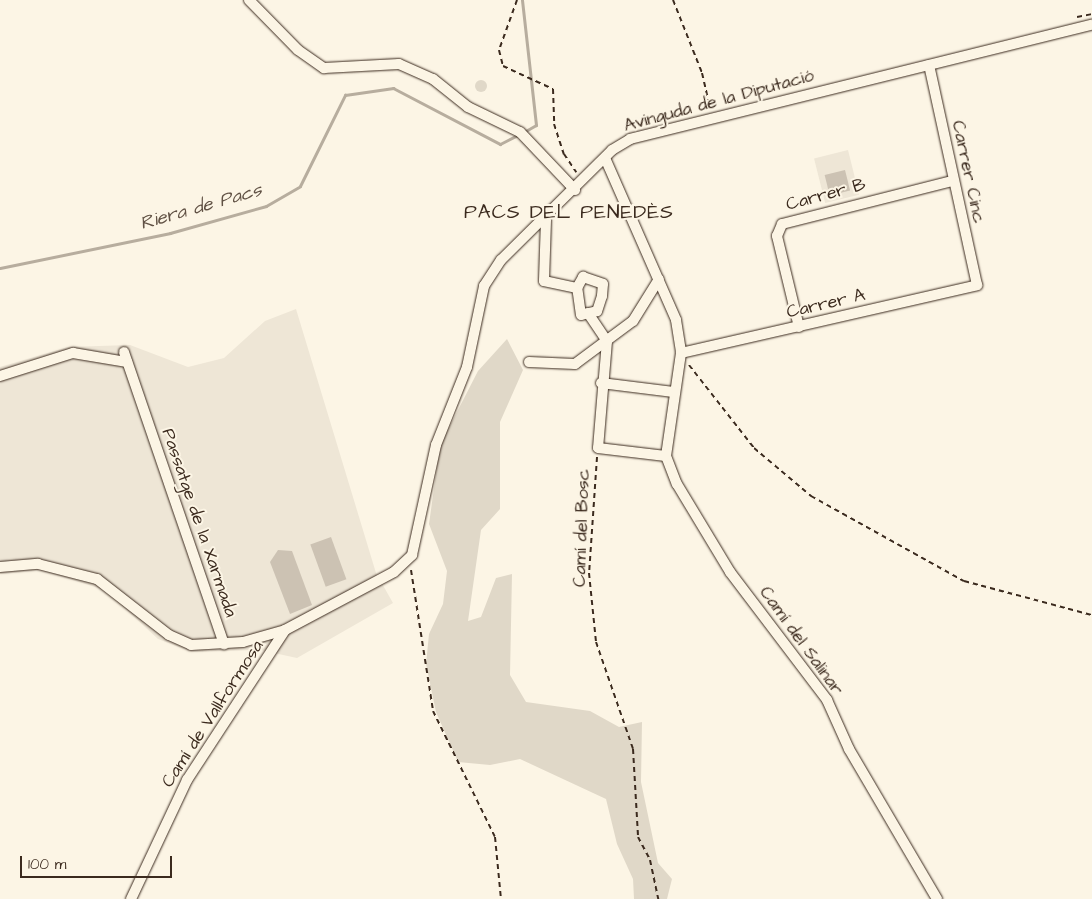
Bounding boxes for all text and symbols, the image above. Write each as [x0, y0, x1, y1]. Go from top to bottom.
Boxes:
street label: Avinguda de la Diputació [621, 65, 817, 137]
street label: Carrer Cinc [947, 119, 989, 225]
street label: Carrer B [784, 174, 868, 216]
water label: Riera de Pacs [138, 179, 264, 235]
district label: PACS DEL PENEDÈS [462, 200, 676, 224]
street label: Carrer A [785, 284, 867, 324]
street label: Passatge de la Xarmada [157, 426, 241, 620]
street label: Camí del Bosc [569, 469, 595, 587]
street label: Camí del Salinar [754, 582, 848, 700]
street label: Camí de Vallformosa [157, 636, 269, 792]
scale bar [22, 846, 175, 878]
text: 100 m [28, 854, 67, 875]

